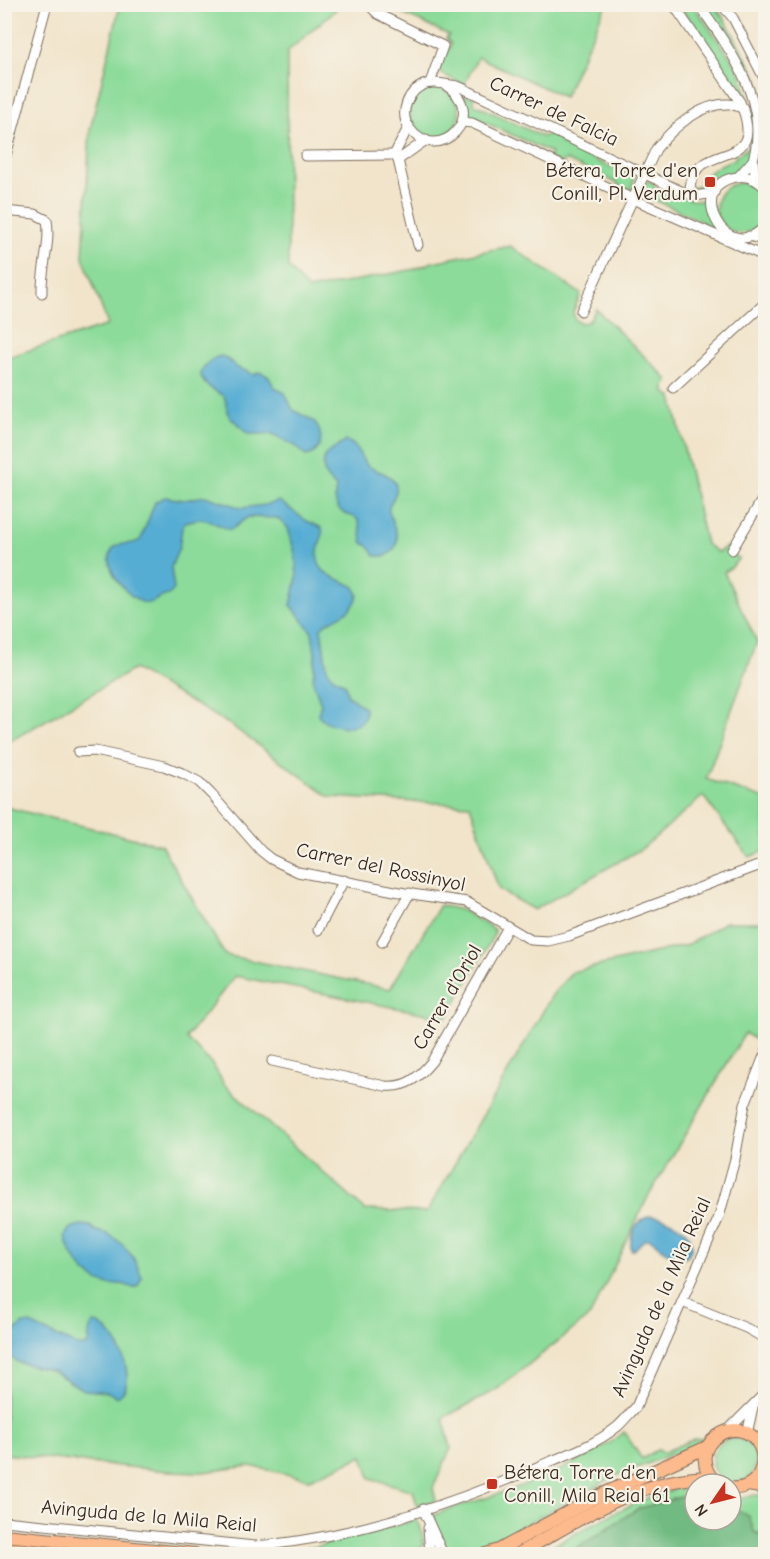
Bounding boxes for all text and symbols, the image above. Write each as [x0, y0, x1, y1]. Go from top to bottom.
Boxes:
street label: Carrer de Falcia [486, 71, 622, 151]
place label: Bétera, Torre d'en Conill, Pl. Verdum [546, 159, 698, 205]
marker: Bétera, Torre d'en Conill, Pl. Verdum [703, 175, 717, 189]
street label: Carrer del Rossinyol [294, 838, 468, 896]
street label: Carrer d'Oriol [408, 940, 486, 1054]
street label: Avinguda de la Mila Reial [607, 1194, 715, 1400]
place label: Bétera, Torre d'en Conill, Mila Reial 61 [504, 1461, 670, 1507]
north arrow [683, 1472, 743, 1532]
marker: Bétera, Torre d'en Conill, Mila Reial 61 [485, 1477, 499, 1491]
street label: Avinguda de la Mila Reial [40, 1495, 258, 1537]
text: N [691, 1501, 712, 1519]

